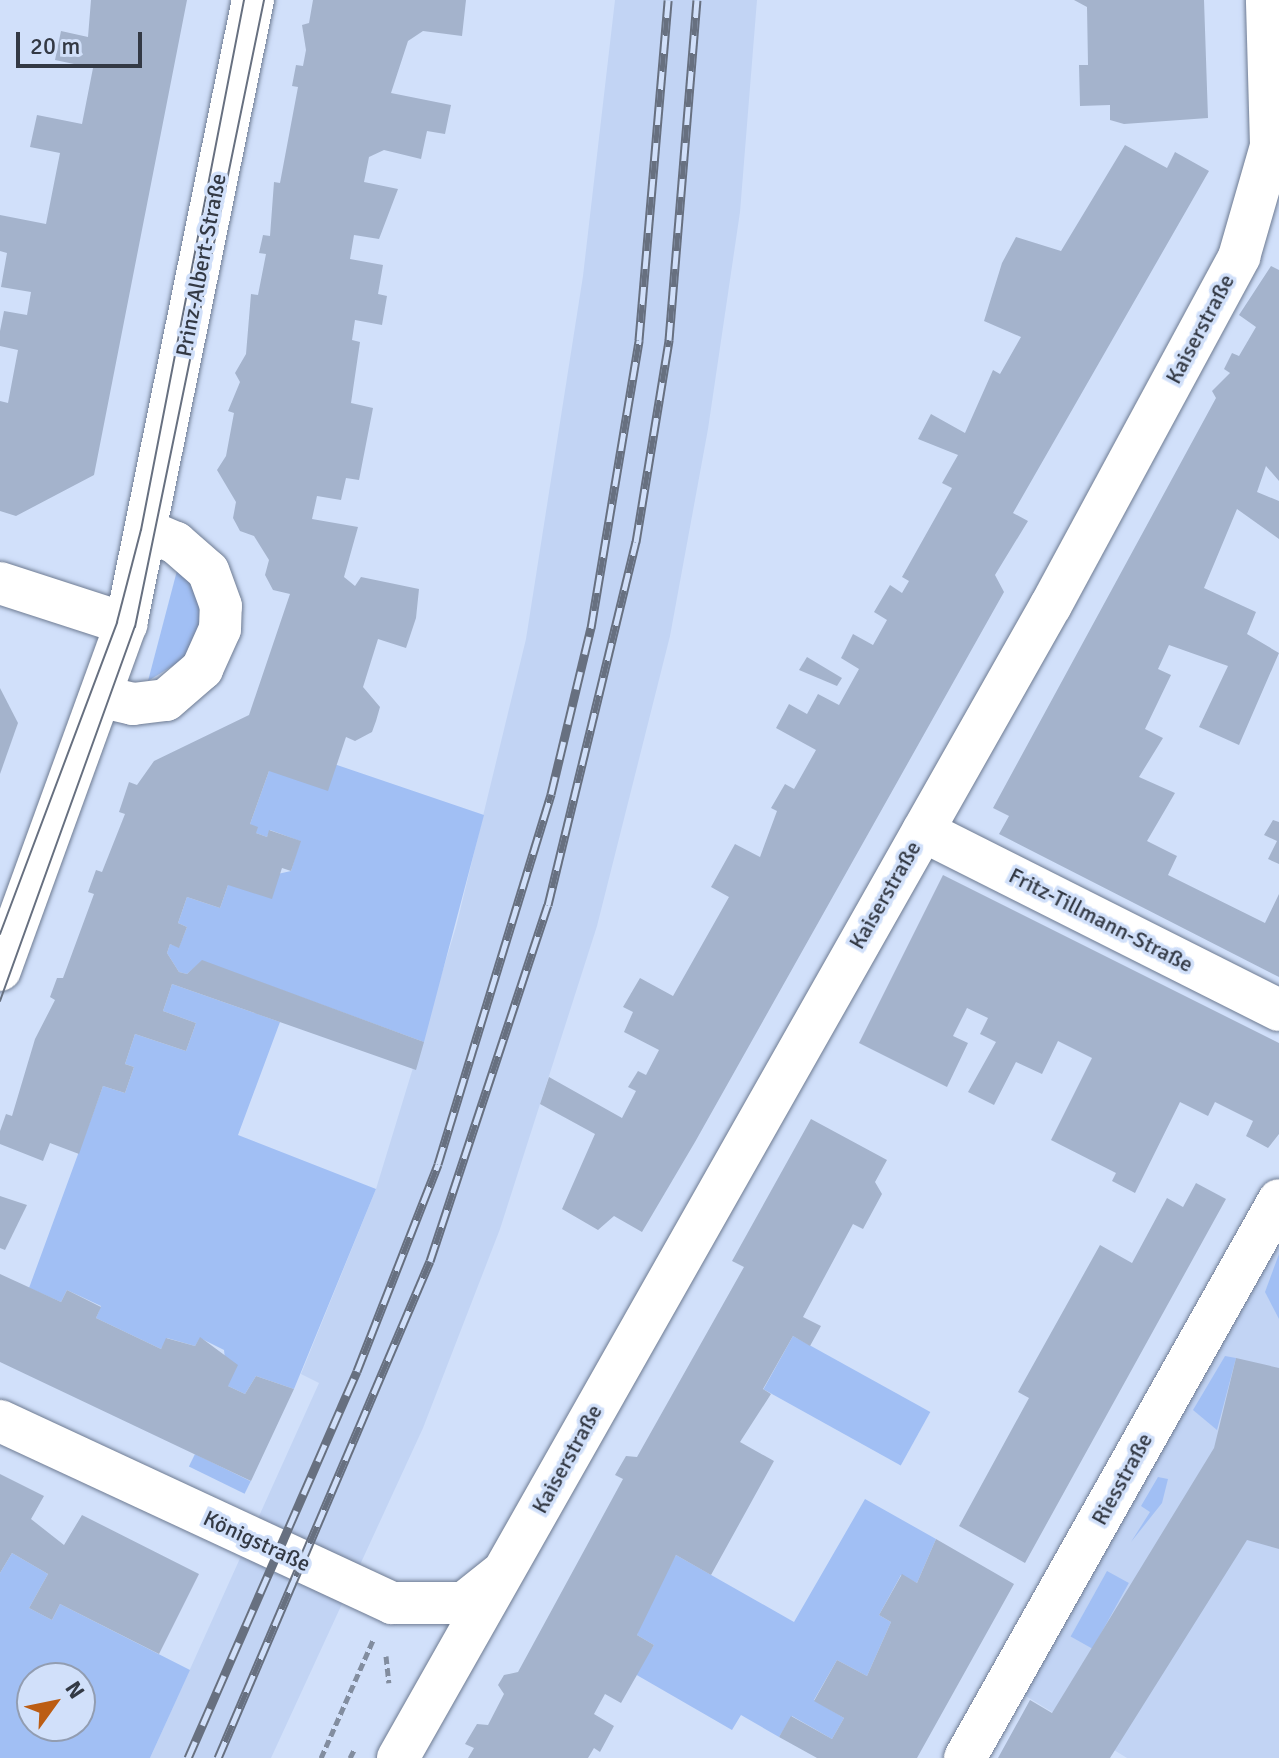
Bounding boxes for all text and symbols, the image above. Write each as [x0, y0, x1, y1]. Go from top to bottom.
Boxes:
scale bar [20, 16, 146, 66]
text: 20 m [30, 31, 80, 61]
street label: Prinz-Albert-Straße [170, 171, 232, 359]
street label: Kaiserstraße [1160, 270, 1240, 388]
street label: Kaiserstraße [844, 836, 926, 954]
street label: Fritz-Tillmann-Straße [1005, 862, 1197, 978]
street label: Kaiserstraße [526, 1400, 608, 1518]
street label: Riesstraße [1086, 1428, 1158, 1530]
street label: Königstraße [199, 1505, 315, 1577]
north arrow [16, 1662, 96, 1742]
text: N [59, 1676, 90, 1704]

